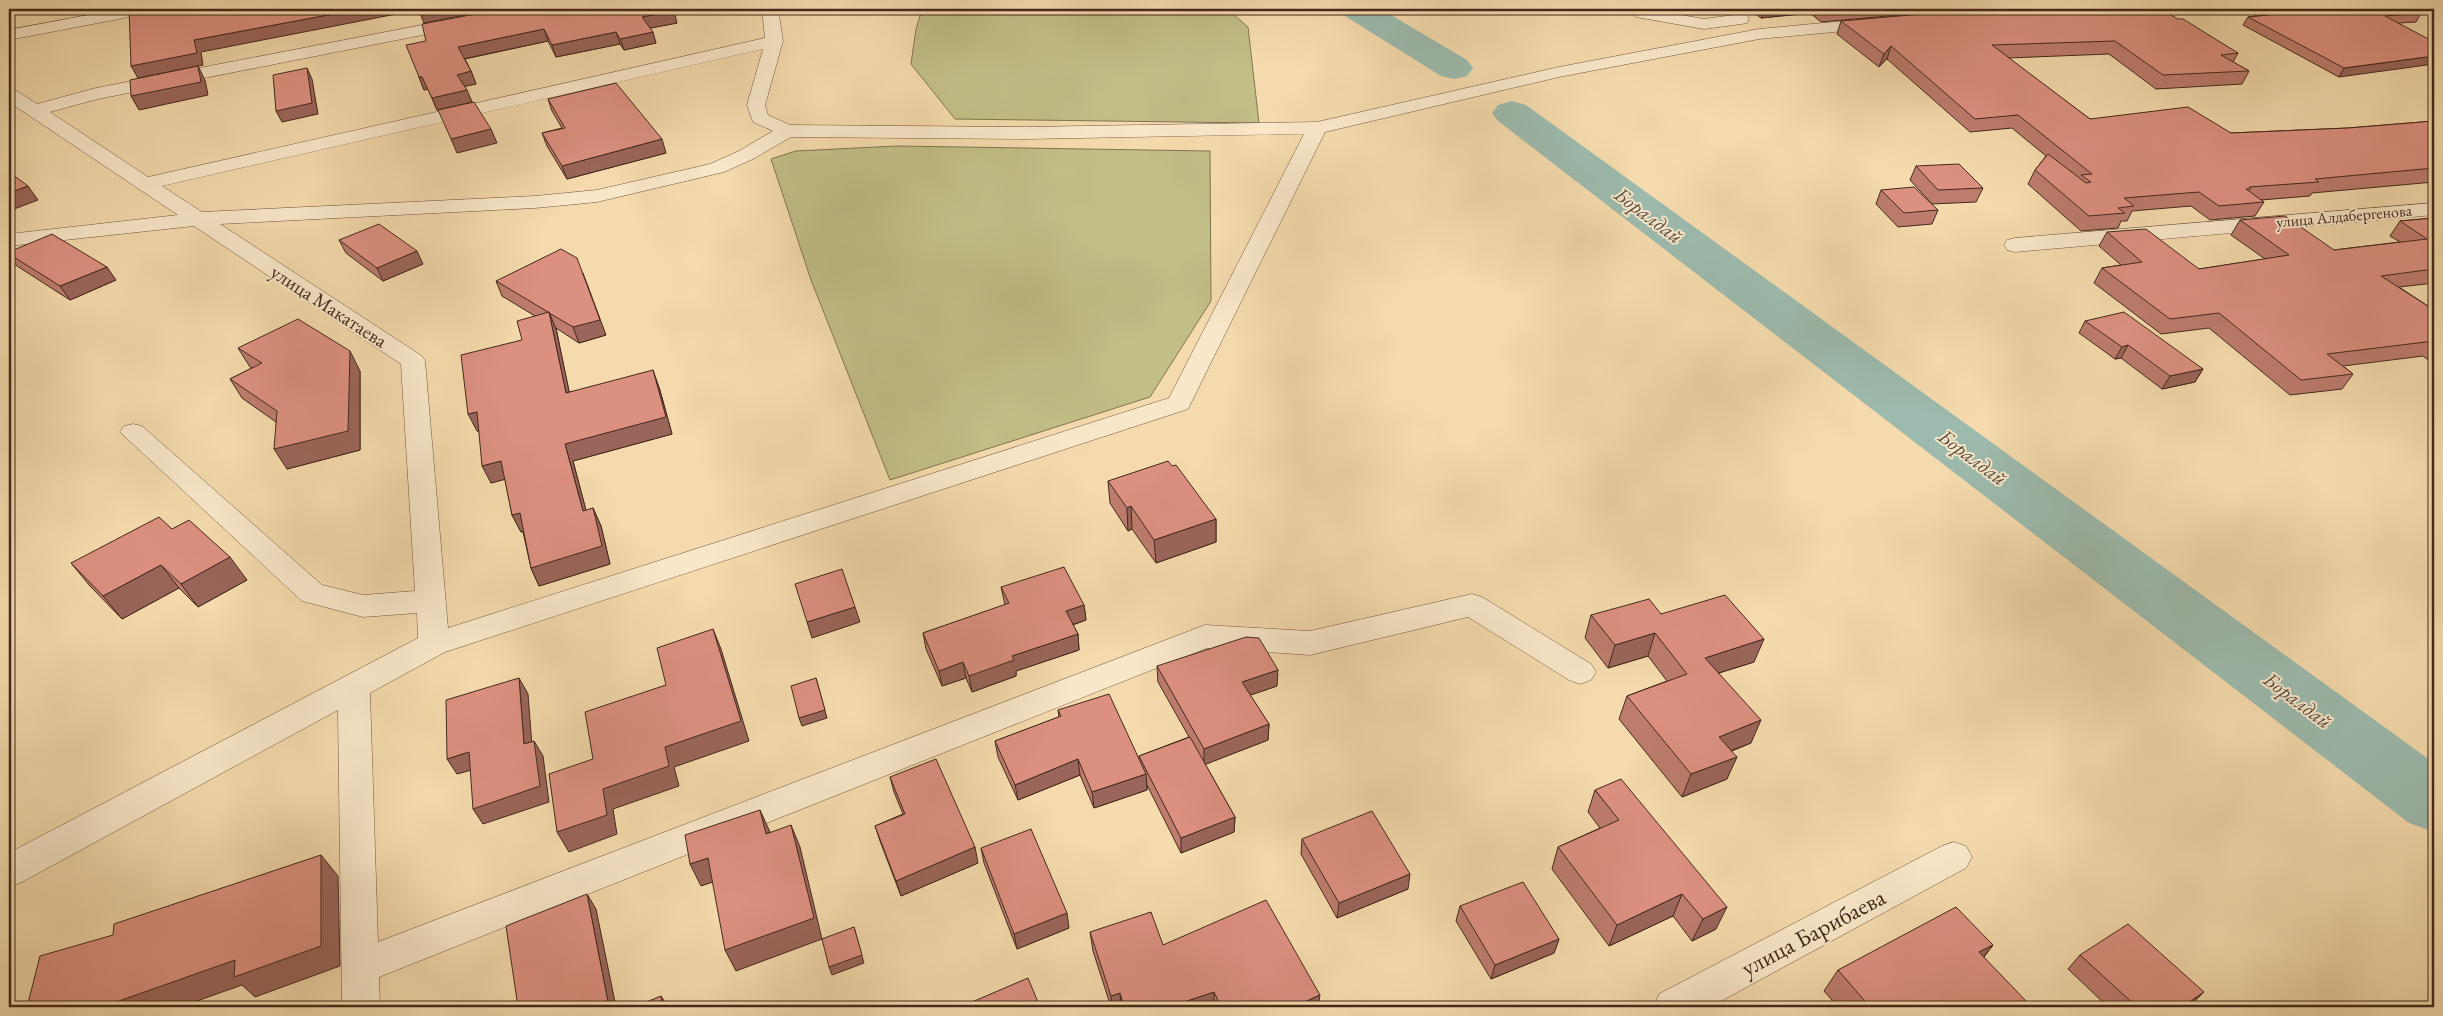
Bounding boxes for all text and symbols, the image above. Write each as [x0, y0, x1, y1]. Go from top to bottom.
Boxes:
water label: Боралдай [1609, 180, 1689, 250]
street label: улица Алдабергенова [2275, 200, 2413, 232]
street label: улица Макатаева [266, 259, 392, 353]
water label: Боралдай [1933, 422, 2013, 492]
water label: Боралдай [2258, 665, 2338, 735]
street label: улица Барибаева [1735, 881, 1891, 983]

